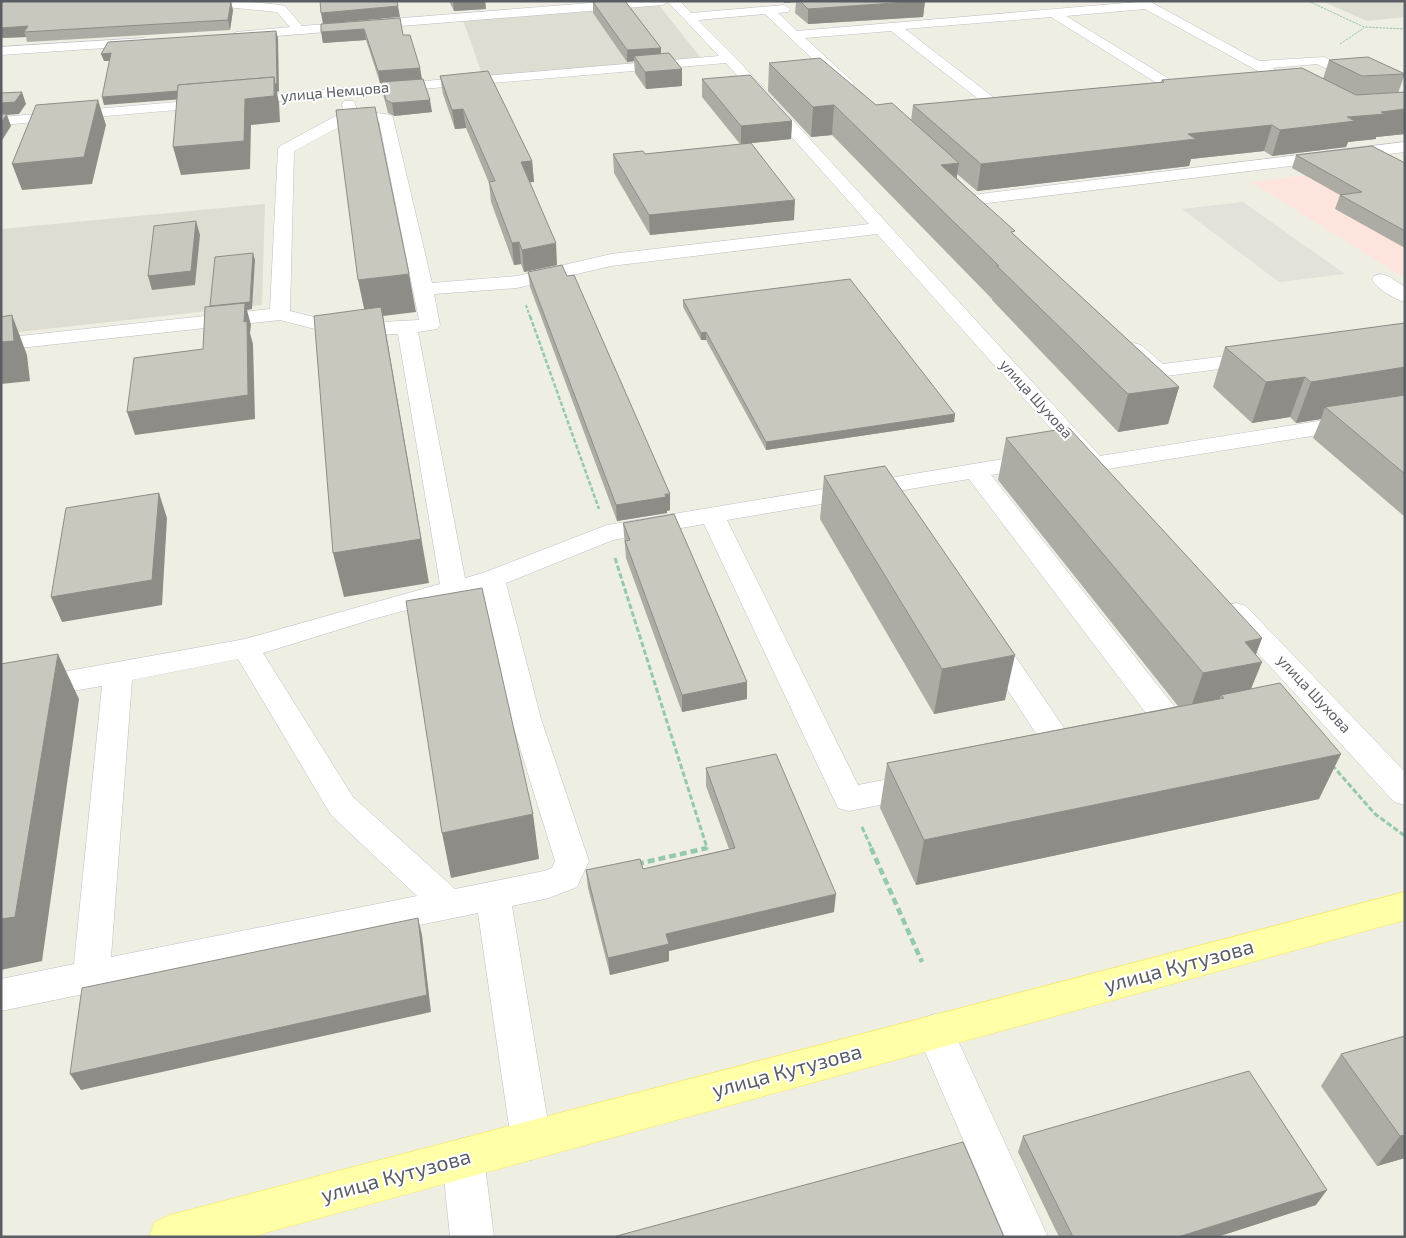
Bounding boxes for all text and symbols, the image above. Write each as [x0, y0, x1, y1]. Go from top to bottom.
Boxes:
street label: улица Немцова [280, 77, 390, 106]
street label: улица Шухова [996, 355, 1077, 442]
street label: улица Шухова [1273, 651, 1355, 737]
street label: улица Кутузова [1101, 933, 1256, 998]
street label: улица Кутузова [709, 1038, 864, 1103]
street label: улица Кутузова [318, 1143, 473, 1208]

